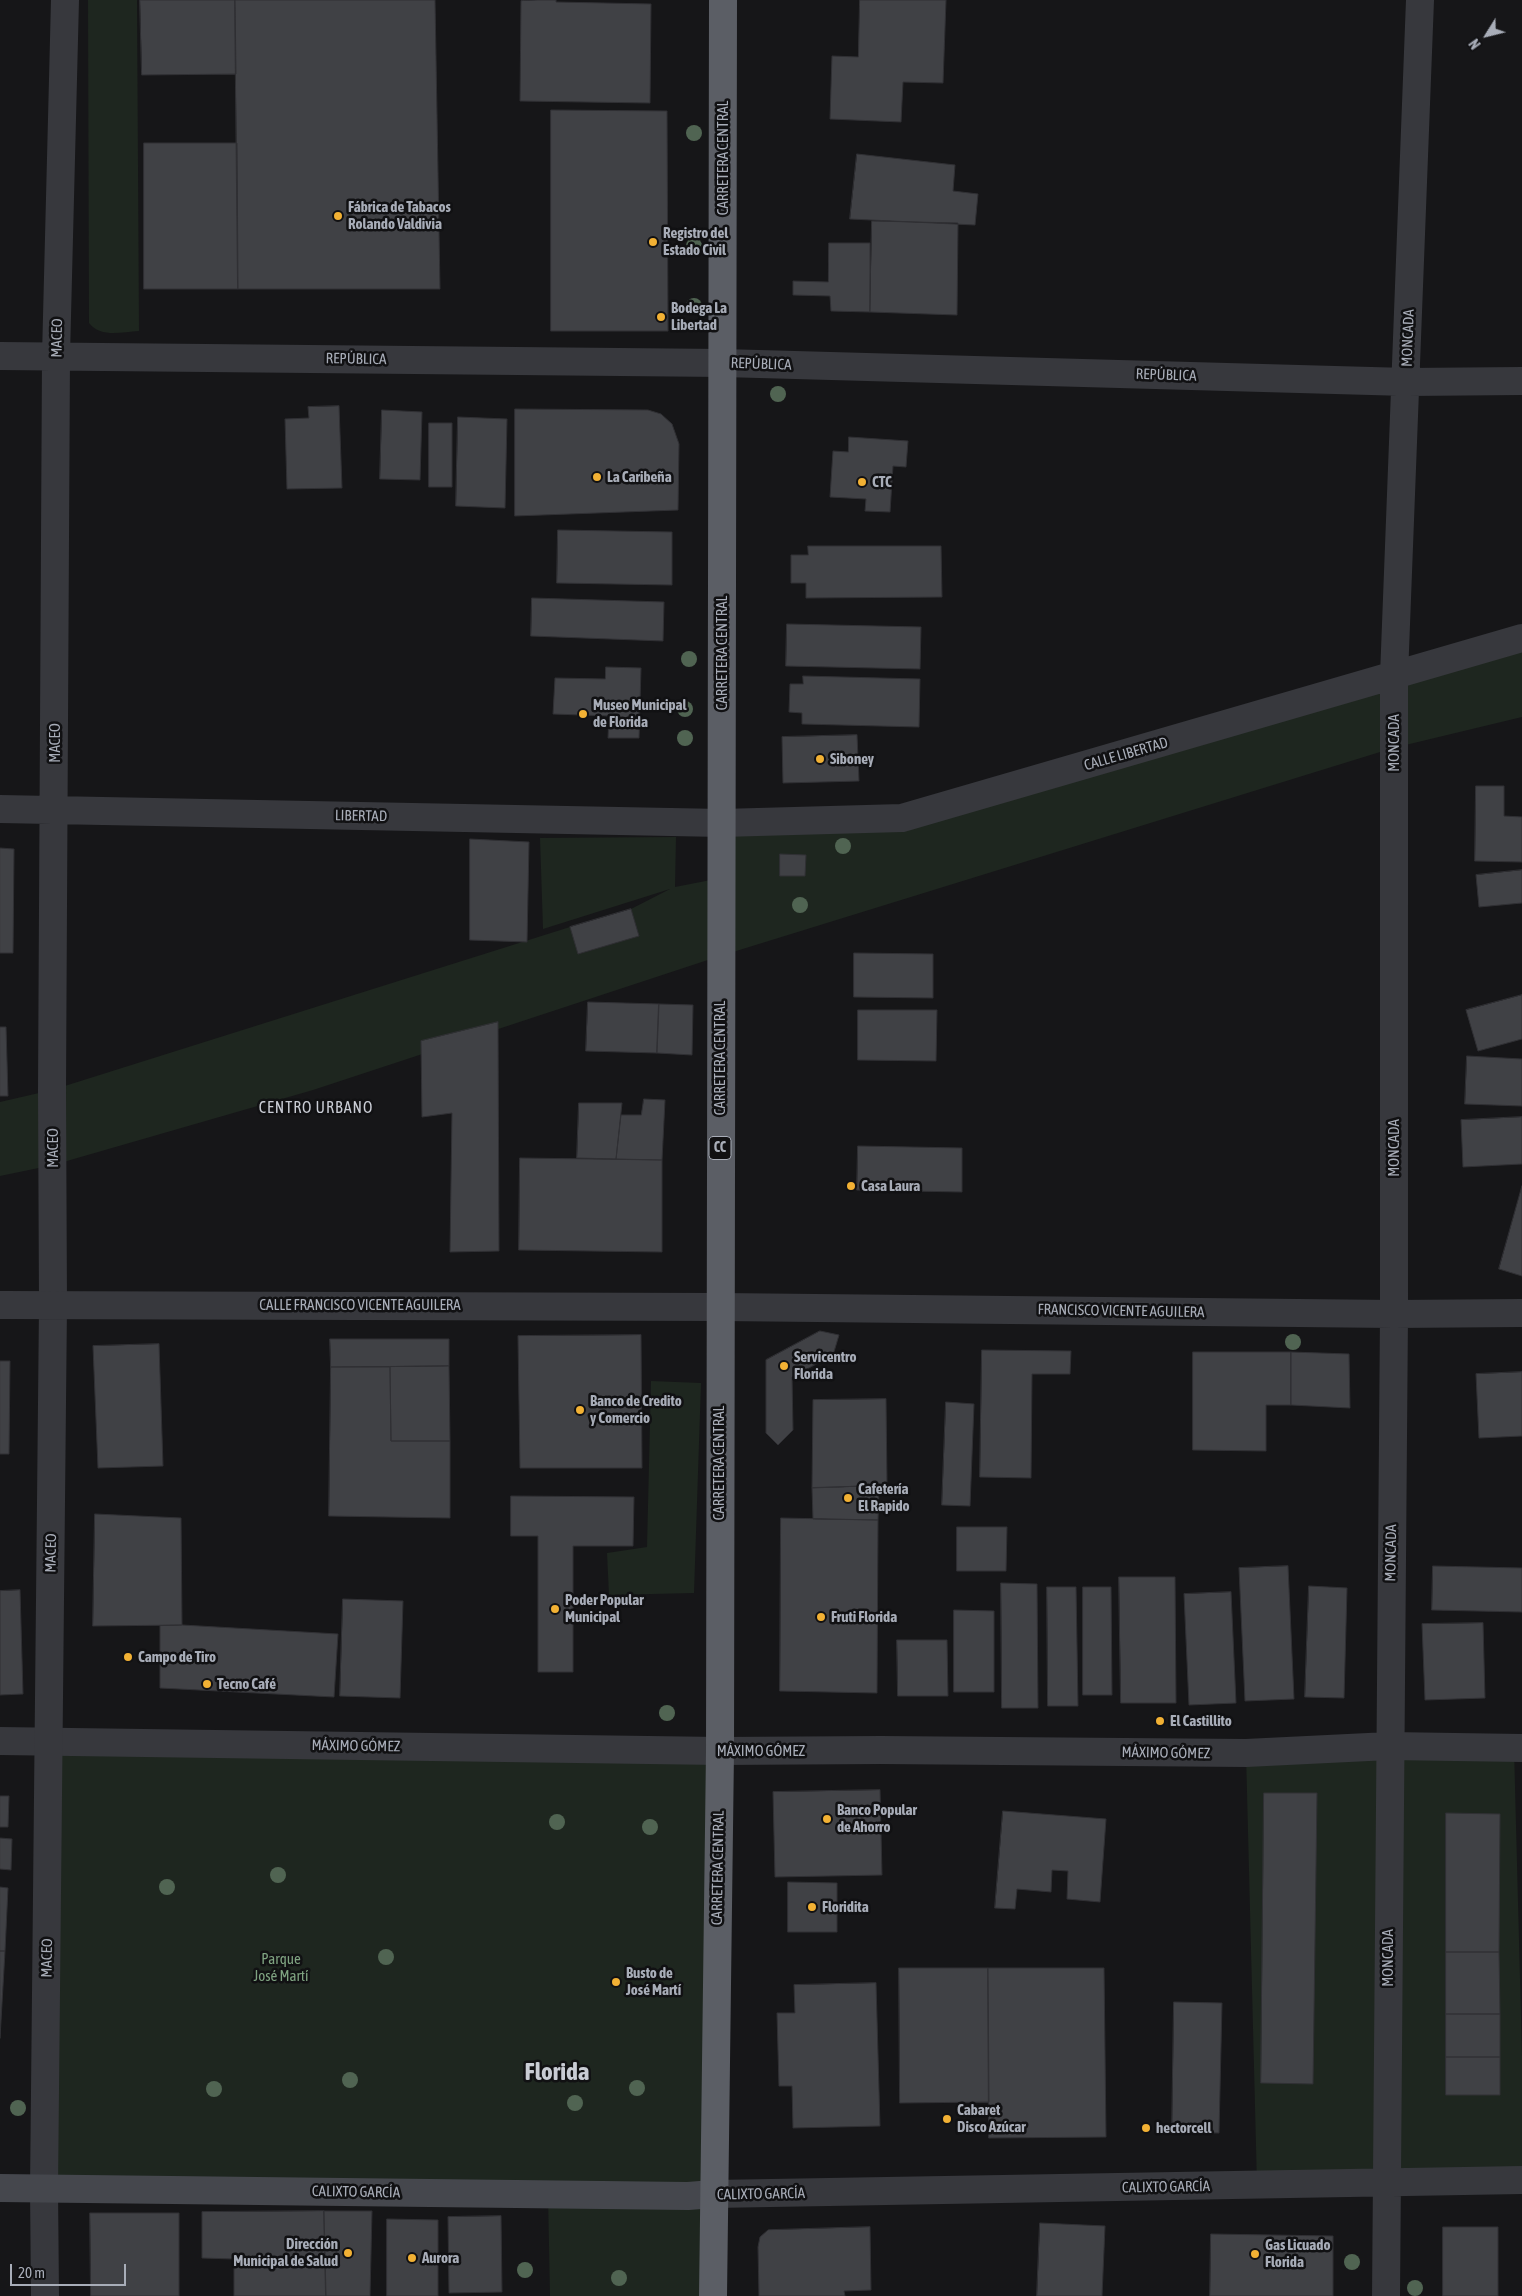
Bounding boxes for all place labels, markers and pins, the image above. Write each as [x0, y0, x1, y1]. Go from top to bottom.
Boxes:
place label: Fábrica de Tabacos Rolando Valdivia [348, 198, 451, 233]
marker: Fábrica de Tabacos Rolando Valdivia [332, 210, 344, 222]
place label: Registro del Estado Civil [663, 224, 728, 259]
marker: Registro del Estado Civil [647, 236, 659, 248]
place label: Bodega La Libertad [671, 299, 727, 334]
marker: Bodega La Libertad [655, 311, 667, 323]
place label: La Caribeña [607, 468, 672, 486]
marker: La Caribeña [591, 471, 603, 483]
place label: CTC [872, 473, 892, 491]
marker: CTC [856, 476, 868, 488]
place label: Museo Municipal de Florida [593, 696, 687, 731]
marker: Museo Municipal de Florida [577, 708, 589, 720]
place label: Siboney [830, 750, 874, 768]
marker: Siboney [814, 753, 826, 765]
place label: Casa Laura [861, 1177, 920, 1195]
marker: Casa Laura [845, 1180, 857, 1192]
place label: Servicentro Florida [794, 1348, 857, 1383]
marker: Servicentro Florida [778, 1360, 790, 1372]
place label: Banco de Credito y Comercio [590, 1392, 682, 1427]
marker: Banco de Credito y Comercio [574, 1404, 586, 1416]
place label: Cafetería El Rapido [858, 1480, 910, 1515]
marker: Cafetería El Rapido [842, 1492, 854, 1504]
place label: Poder Popular Municipal [565, 1591, 644, 1626]
marker: Poder Popular Municipal [549, 1603, 561, 1615]
place label: Fruti Florida [831, 1608, 897, 1626]
marker: Fruti Florida [815, 1611, 827, 1623]
place label: Campo de Tiro [138, 1648, 216, 1666]
marker: Campo de Tiro [122, 1651, 134, 1663]
place label: Tecno Café [217, 1675, 276, 1693]
marker: Tecno Café [201, 1678, 213, 1690]
place label: El Castillito [1170, 1712, 1232, 1730]
marker: El Castillito [1154, 1715, 1166, 1727]
place label: Banco Popular de Ahorro [837, 1801, 917, 1836]
marker: Banco Popular de Ahorro [821, 1813, 833, 1825]
place label: Floridita [822, 1898, 869, 1916]
marker: Floridita [806, 1901, 818, 1913]
place label: Busto de José Martí [626, 1964, 681, 1999]
marker: Busto de José Martí [610, 1976, 622, 1988]
place label: Cabaret Disco Azúcar [957, 2101, 1026, 2136]
marker: Cabaret Disco Azúcar [941, 2113, 953, 2125]
place label: hectorcell [1156, 2119, 1212, 2137]
marker: hectorcell [1140, 2122, 1152, 2134]
place label: Dirección Municipal de Salud [233, 2235, 338, 2270]
place label: Gas Licuado Florida [1265, 2236, 1330, 2271]
marker: Dirección Municipal de Salud [342, 2247, 354, 2259]
marker: Gas Licuado Florida [1249, 2248, 1261, 2260]
place label: Aurora [422, 2249, 459, 2267]
marker: Aurora [406, 2252, 418, 2264]

